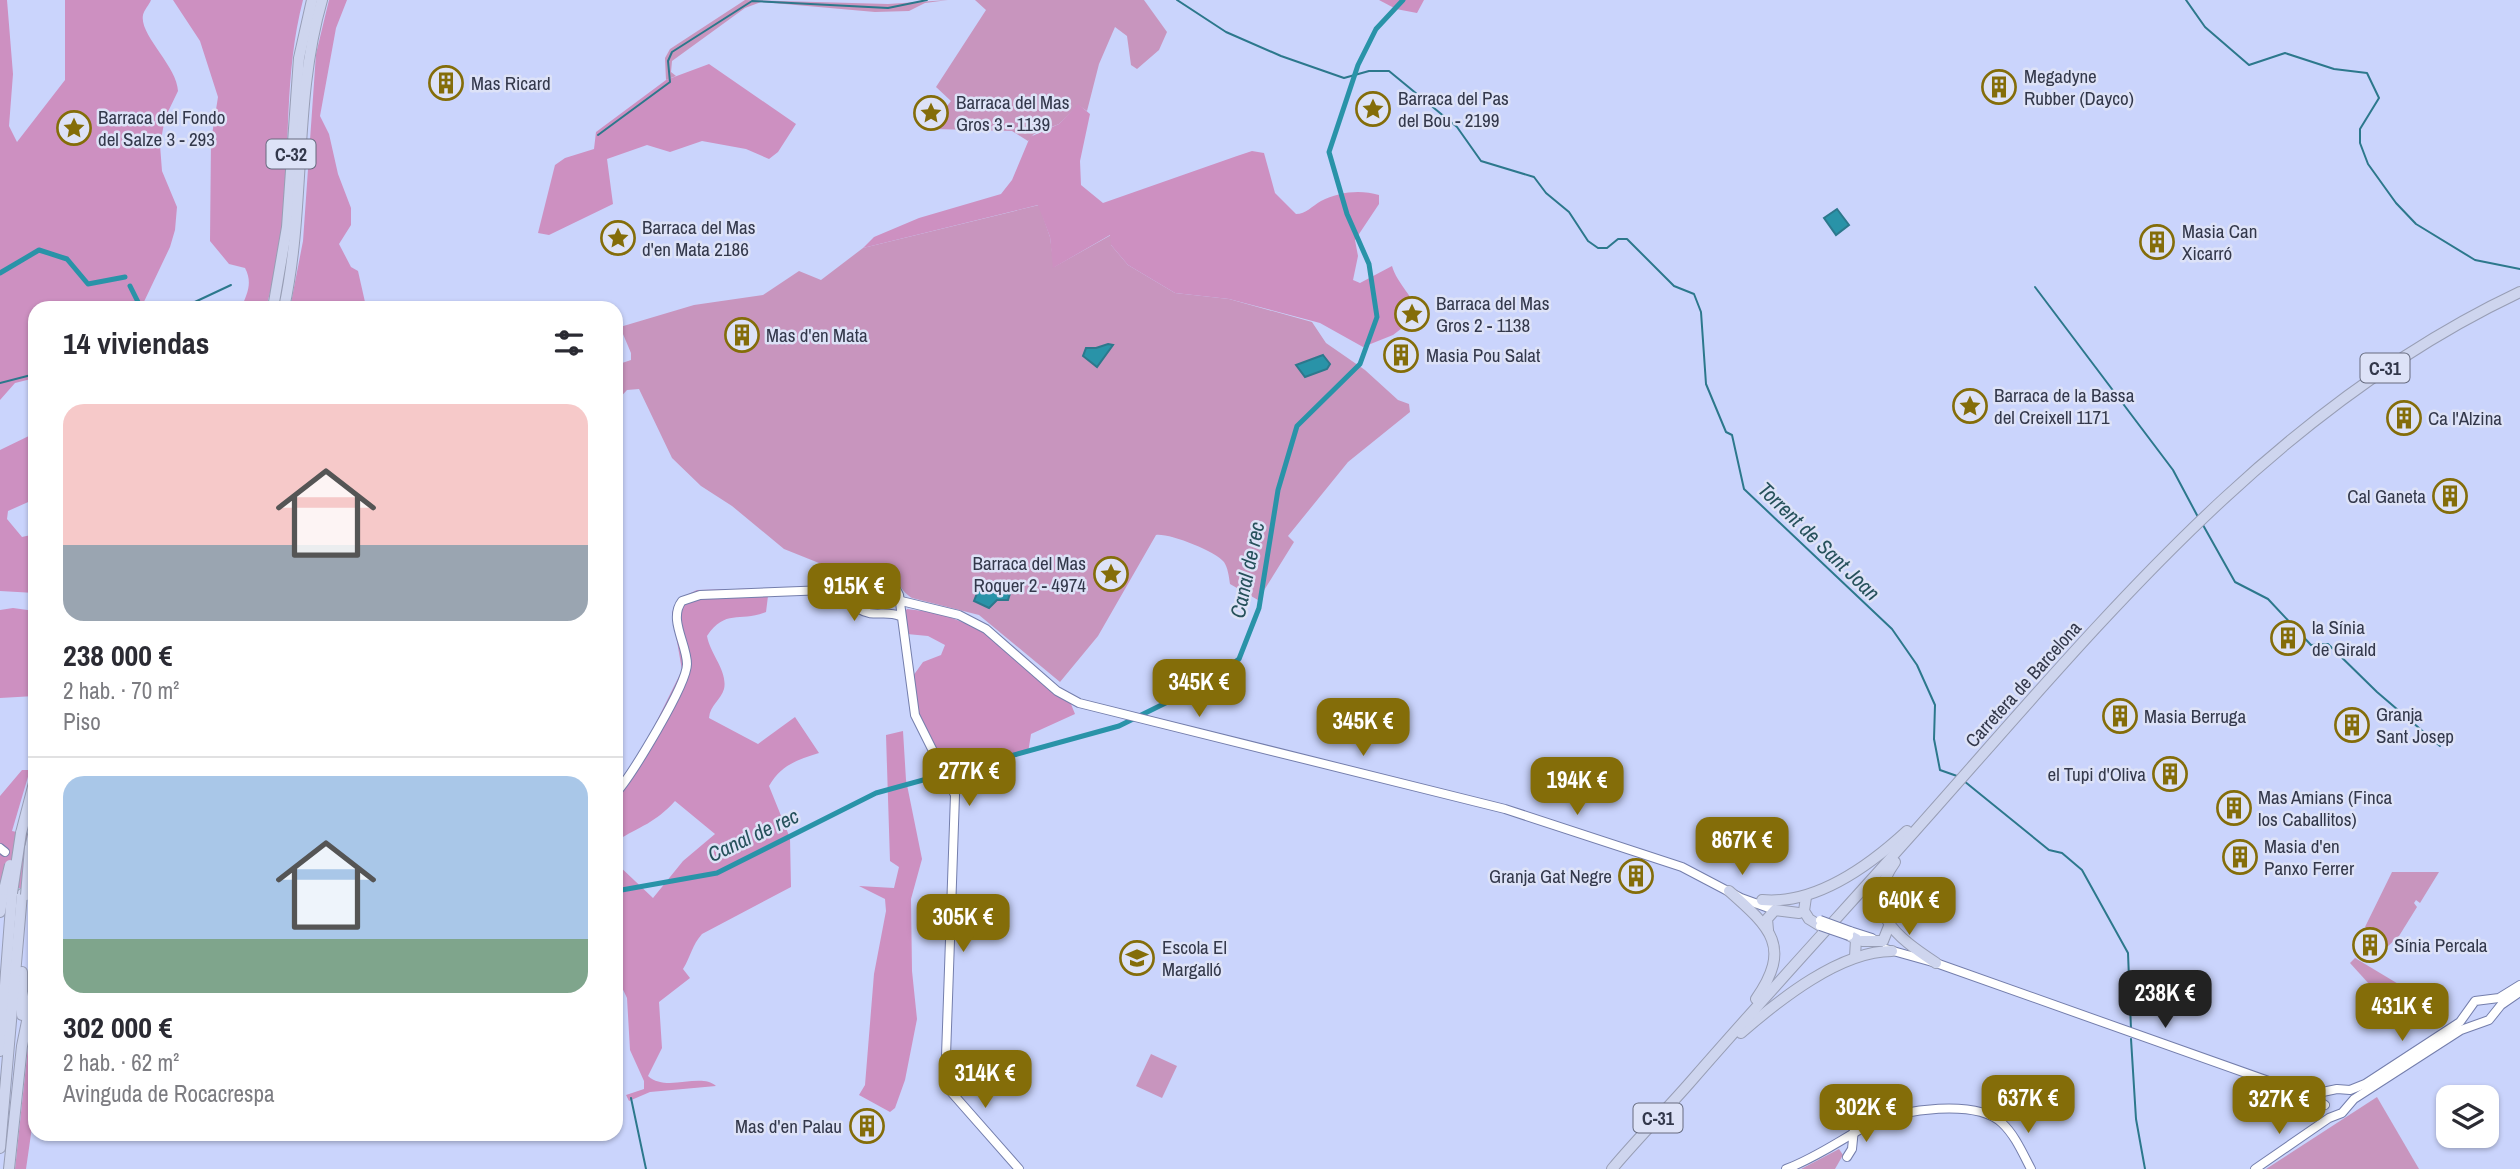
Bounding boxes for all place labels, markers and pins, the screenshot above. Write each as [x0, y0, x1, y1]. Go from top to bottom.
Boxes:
place label: Megadyne Rubber (Dayco) [2024, 63, 2134, 111]
building icon: Mas Ricard [427, 64, 465, 102]
building icon: Megadyne Rubber (Dayco) [1980, 68, 2018, 106]
place label: Mas Ricard [471, 70, 551, 96]
place label: Barraca del Pas del Bou - 2199 [1398, 85, 1509, 133]
place label: Barraca del Mas Gros 3 - 1139 [956, 89, 1070, 137]
place icon: Barraca del Pas del Bou - 2199 [1354, 90, 1392, 128]
place icon: Barraca del Mas Gros 3 - 1139 [912, 94, 950, 132]
place label: Barraca del Fondo del Salze 3 - 293 [98, 104, 225, 152]
place icon: Barraca del Fondo del Salze 3 - 293 [55, 109, 93, 147]
place label: Barraca del Mas d'en Mata 2186 [642, 214, 756, 262]
place label: Masia Can Xicarró [2182, 218, 2257, 266]
place icon: Barraca del Mas d'en Mata 2186 [599, 219, 637, 257]
building icon: Masia Can Xicarró [2138, 223, 2176, 261]
place label: Barraca del Mas Gros 2 - 1138 [1436, 290, 1550, 338]
place icon: Barraca del Mas Gros 2 - 1138 [1393, 295, 1431, 333]
building icon: Mas d'en Mata [723, 316, 761, 354]
place label: Mas d'en Mata [766, 322, 868, 348]
building icon: Masia Pou Salat [1382, 336, 1420, 374]
place label: Masia Pou Salat [1426, 342, 1541, 368]
place label: Barraca de la Bassa del Creixell 1171 [1994, 382, 2135, 430]
place icon: Barraca de la Bassa del Creixell 1171 [1951, 387, 1989, 425]
building icon: Ca l'Alzina [2385, 399, 2423, 437]
place label: Ca l'Alzina [2428, 405, 2502, 431]
building icon: Cal Ganeta [2431, 477, 2469, 515]
place label: Cal Ganeta [2347, 483, 2426, 509]
place label: Barraca del Mas Roquer 2 - 4974 [973, 550, 1086, 598]
place icon: Barraca del Mas Roquer 2 - 4974 [1092, 555, 1130, 593]
pin: 915K € [797, 564, 911, 623]
place label: la Sínia de Girald [2312, 614, 2376, 662]
building icon: la Sínia de Girald [2269, 619, 2307, 657]
pin: 345K € [1142, 660, 1256, 719]
building icon: Masia Berruga [2101, 697, 2139, 735]
pin: 345K € [1306, 698, 1420, 758]
place label: Granja Sant Josep [2376, 701, 2454, 749]
place label: Masia Berruga [2144, 703, 2247, 729]
building icon: Granja Sant Josep [2333, 706, 2371, 744]
pin: 277K € [912, 748, 1026, 808]
building icon: el Tupi d'Oliva [2151, 755, 2189, 793]
pin: 194K € [1520, 758, 1634, 817]
place label: el Tupi d'Oliva [2048, 761, 2146, 787]
place label: Mas Amians (Finca los Caballitos) [2258, 784, 2393, 832]
building icon: Mas Amians (Finca los Caballitos) [2215, 789, 2253, 827]
pin: 867K € [1685, 818, 1799, 877]
place label: Masia d'en Panxo Ferrer [2264, 833, 2355, 881]
building icon: Masia d'en Panxo Ferrer [2221, 838, 2259, 876]
building icon: Granja Gat Negre [1617, 857, 1655, 895]
place label: Granja Gat Negre [1489, 863, 1612, 889]
pin: 640K € [1852, 878, 1966, 937]
pin: 305K € [906, 894, 1020, 954]
building icon: Sínia Percala [2351, 926, 2389, 964]
place label: Sínia Percala [2394, 932, 2488, 958]
place label: Escola El Margalló [1162, 934, 1227, 982]
school or university icon: Escola El Margalló [1118, 939, 1156, 977]
pin: 238K € [2108, 970, 2222, 1030]
pin: 431K € [2345, 984, 2459, 1043]
pin: 314K € [928, 1050, 1042, 1110]
pin: 637K € [1971, 1076, 2085, 1135]
pin: 327K € [2222, 1076, 2336, 1136]
pin: 302K € [1809, 1084, 1923, 1144]
building icon: Mas d'en Palau [848, 1107, 886, 1145]
place label: Mas d'en Palau [735, 1113, 842, 1139]

